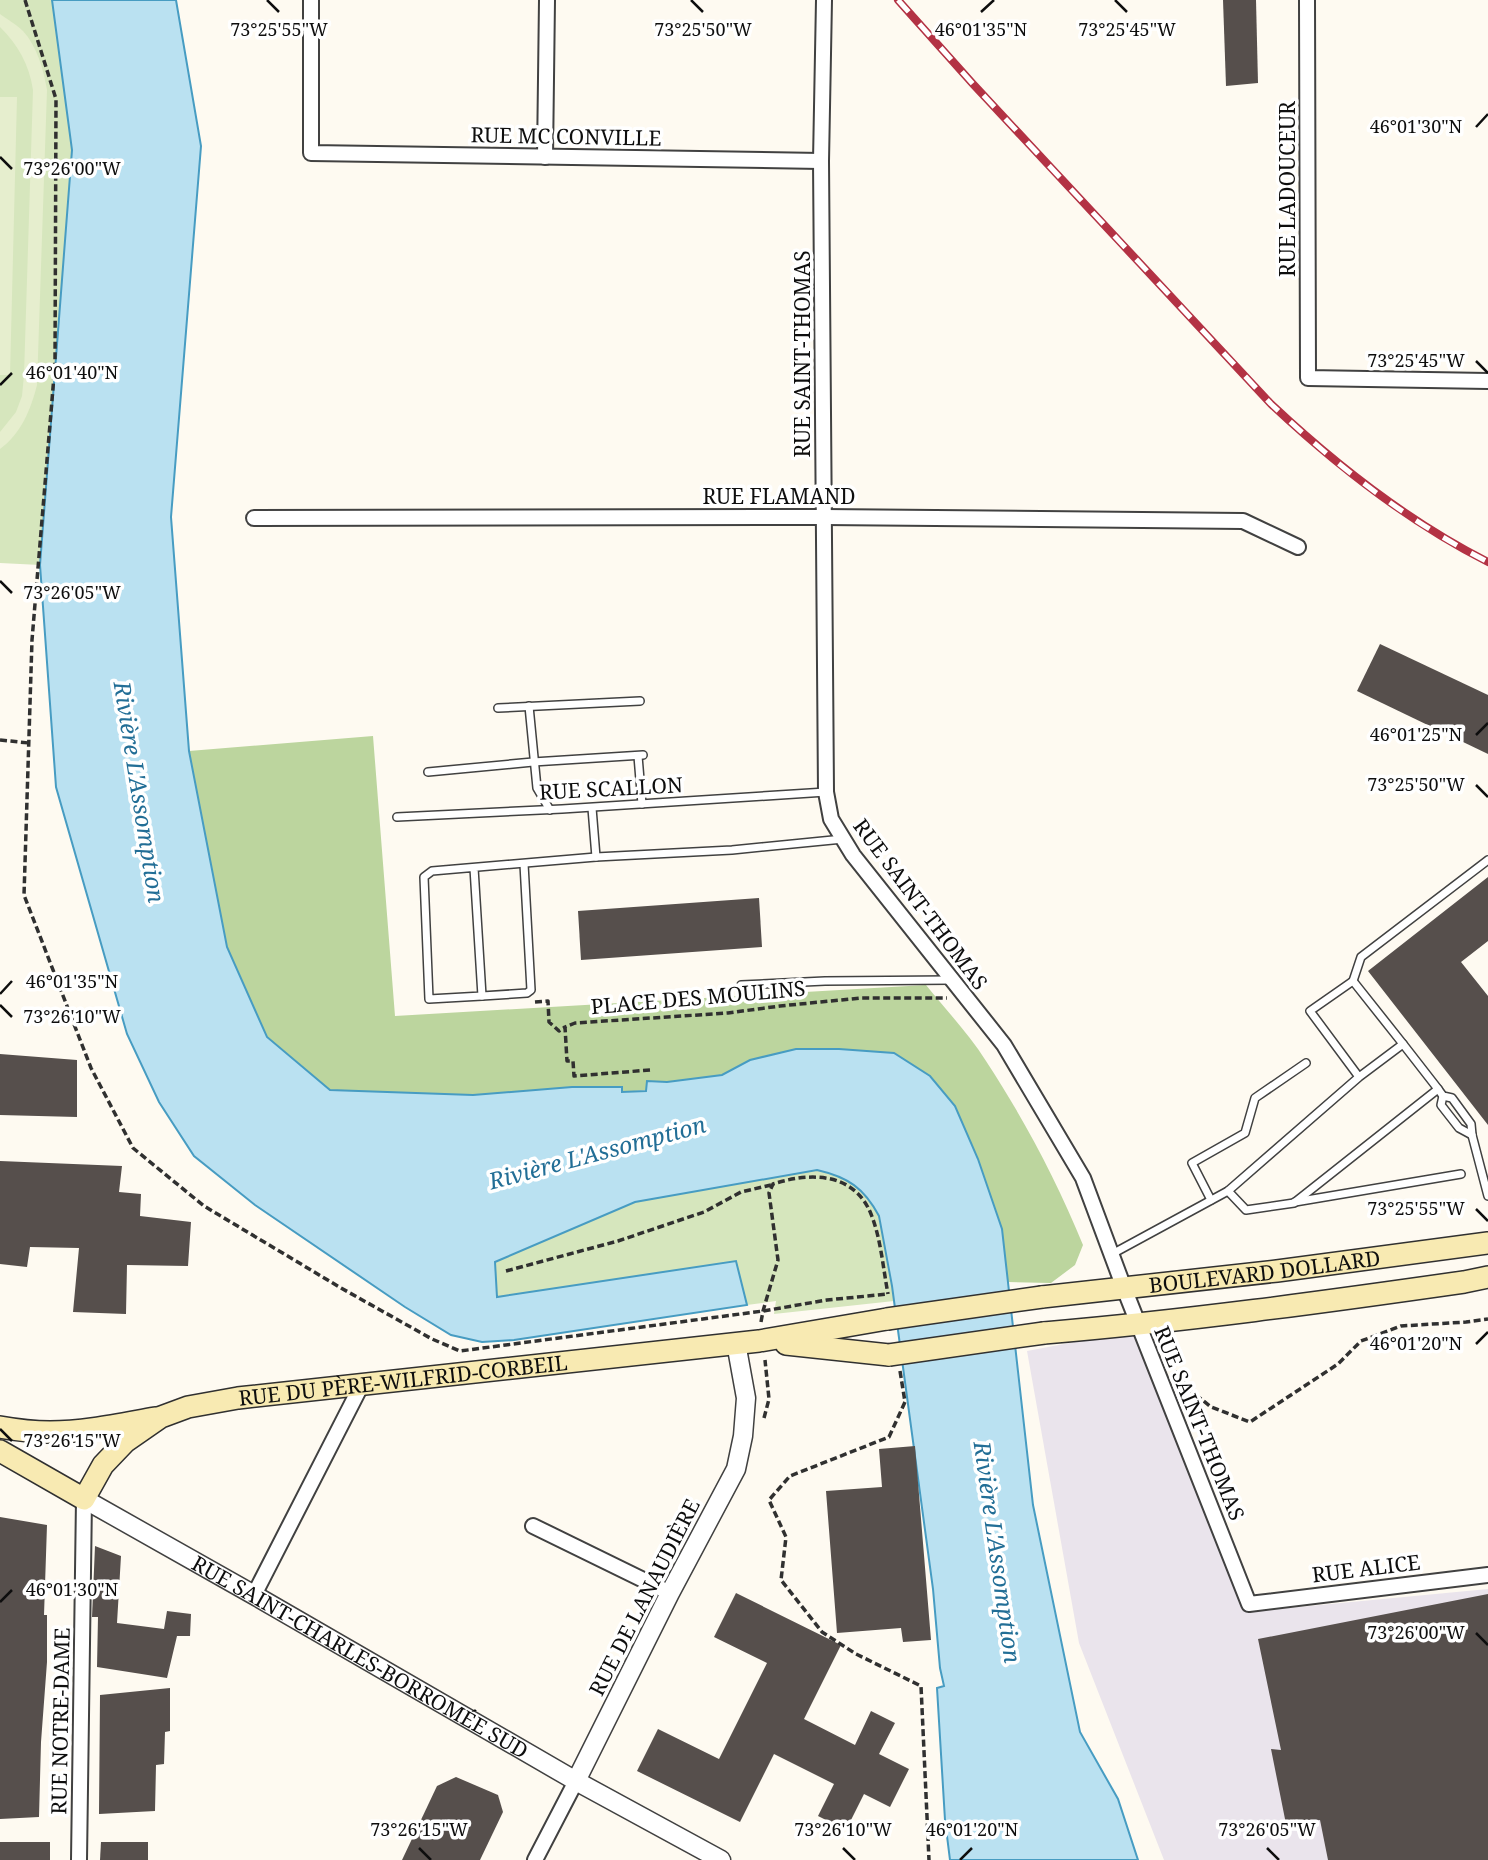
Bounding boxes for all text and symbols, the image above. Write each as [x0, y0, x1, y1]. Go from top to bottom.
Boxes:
text: 73°25'55"W [230, 17, 328, 41]
text: 73°25'50"W [654, 17, 752, 41]
text: 46°01'35"N [935, 17, 1028, 41]
text: 73°25'45"W [1078, 17, 1176, 41]
street label: RUE LADOUCEUR [1273, 101, 1301, 277]
text: 46°01'30"N [1370, 114, 1463, 138]
street label: RUE MC CONVILLE [470, 120, 662, 152]
text: 73°26'00"W [23, 156, 121, 180]
street label: RUE SAINT-THOMAS [788, 250, 816, 458]
text: 73°25'45"W [1367, 348, 1465, 372]
text: 46°01'40"N [26, 360, 119, 384]
street label: RUE FLAMAND [702, 482, 856, 510]
text: 73°26'05"W [23, 580, 121, 604]
water label: Rivière L'Assomption [107, 678, 173, 905]
text: 46°01'25"N [1370, 722, 1463, 746]
street label: RUE SCALLON [538, 770, 684, 806]
text: 73°25'50"W [1367, 772, 1465, 796]
street label: RUE SAINT-THOMAS [847, 813, 995, 995]
text: 46°01'35"N [26, 969, 119, 993]
street label: PLACE DES MOULINS [589, 974, 807, 1020]
text: 73°26'10"W [23, 1004, 121, 1028]
water label: Rivière L'Assomption [484, 1108, 709, 1197]
text: 73°25'55"W [1367, 1196, 1465, 1220]
street label: BOULEVARD DOLLARD [1147, 1243, 1382, 1299]
street label: RUE SAINT-THOMAS [1148, 1322, 1252, 1524]
text: 46°01'20"N [1370, 1331, 1463, 1355]
street label: RUE DU PÈRE-WILFRID-CORBEIL [237, 1348, 569, 1412]
text: 73°26'15"W [23, 1428, 121, 1452]
water label: Rivière L'Assomption [966, 1438, 1029, 1665]
street label: RUE DE LANAUDIÈRE [582, 1494, 706, 1700]
street label: RUE ALICE [1310, 1547, 1422, 1589]
street label: RUE SAINT-CHARLES-BORROMÉE SUD [187, 1549, 533, 1764]
text: 46°01'30"N [26, 1577, 119, 1601]
text: 73°26'00"W [1367, 1620, 1465, 1644]
street label: RUE NOTRE-DAME [44, 1627, 76, 1815]
text: 73°26'15"W [370, 1817, 468, 1841]
text: 73°26'10"W [794, 1817, 892, 1841]
text: 46°01'20"N [926, 1817, 1019, 1841]
text: 73°26'05"W [1218, 1817, 1316, 1841]

